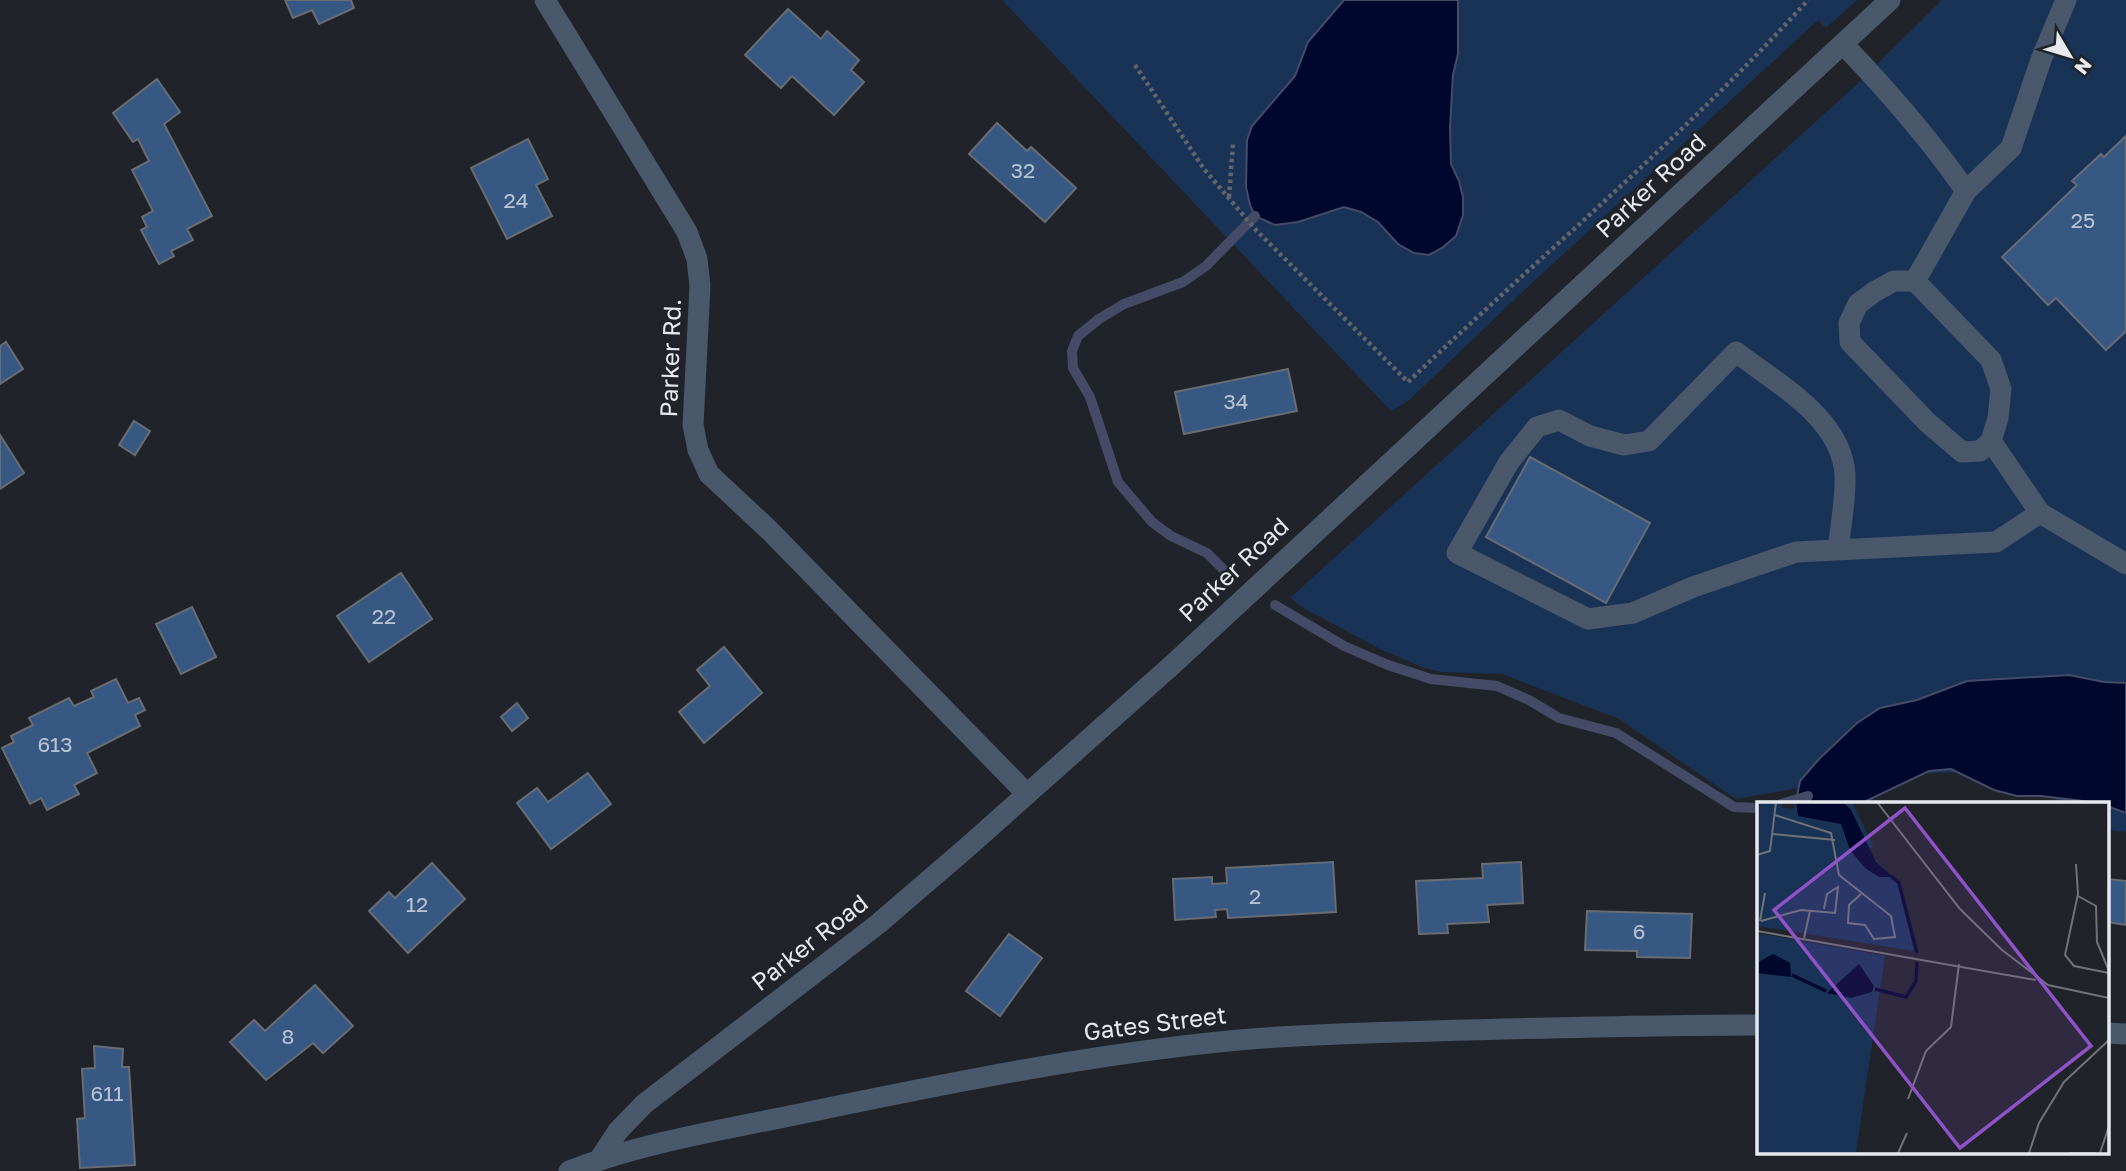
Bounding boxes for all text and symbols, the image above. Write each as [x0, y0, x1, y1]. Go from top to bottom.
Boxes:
north arrow [2035, 21, 2105, 91]
text: N [2070, 54, 2097, 80]
street label: Parker Road [1589, 127, 1711, 243]
house number: 32 [1011, 157, 1035, 183]
house number: 24 [504, 187, 529, 213]
house number: 25 [2071, 207, 2095, 233]
street label: Parker Rd. [653, 298, 686, 418]
house number: 34 [1223, 388, 1249, 414]
street label: Parker Road [1172, 511, 1294, 627]
house number: 22 [372, 603, 396, 629]
house number: 613 [37, 731, 73, 757]
inset map [1757, 802, 2108, 1154]
house number: 2 [1249, 883, 1261, 909]
street label: Parker Road [745, 887, 873, 996]
house number: 12 [406, 891, 428, 917]
house number: 6 [1633, 918, 1645, 944]
street label: Gates Street [1082, 999, 1228, 1046]
house number: 8 [282, 1023, 294, 1049]
house number: 611 [90, 1080, 124, 1106]

